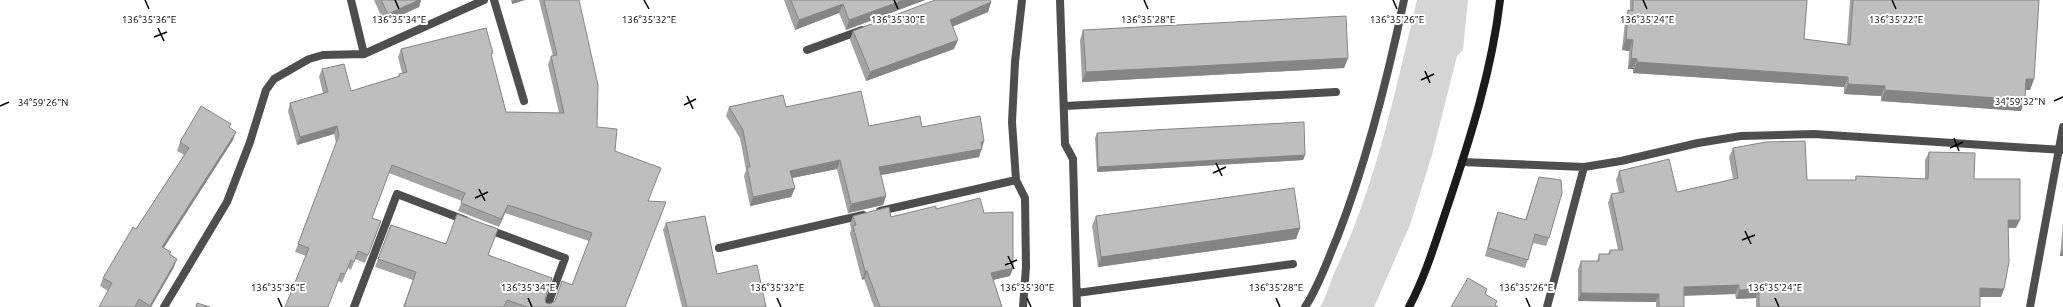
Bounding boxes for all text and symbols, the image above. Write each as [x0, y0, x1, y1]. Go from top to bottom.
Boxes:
text: 136°35'36"E [122, 14, 177, 25]
text: 136°35'34"E [372, 14, 427, 25]
text: 136°35'32"E [622, 14, 677, 25]
text: 136°35'30"E [871, 14, 926, 25]
text: 136°35'28"E [1121, 14, 1176, 25]
text: 136°35'26"E [1370, 14, 1425, 25]
text: 136°35'24"E [1620, 14, 1675, 25]
text: 136°35'22"E [1869, 14, 1924, 25]
text: 34°59'32"N [1995, 96, 2045, 107]
text: 34°59'26"N [18, 97, 68, 108]
text: 136°35'36"E [251, 282, 306, 293]
text: 136°35'34"E [501, 282, 556, 293]
text: 136°35'32"E [750, 282, 805, 293]
text: 136°35'30"E [1000, 282, 1055, 293]
text: 136°35'28"E [1249, 282, 1304, 293]
text: 136°35'26"E [1499, 282, 1554, 293]
text: 136°35'24"E [1748, 282, 1803, 293]

